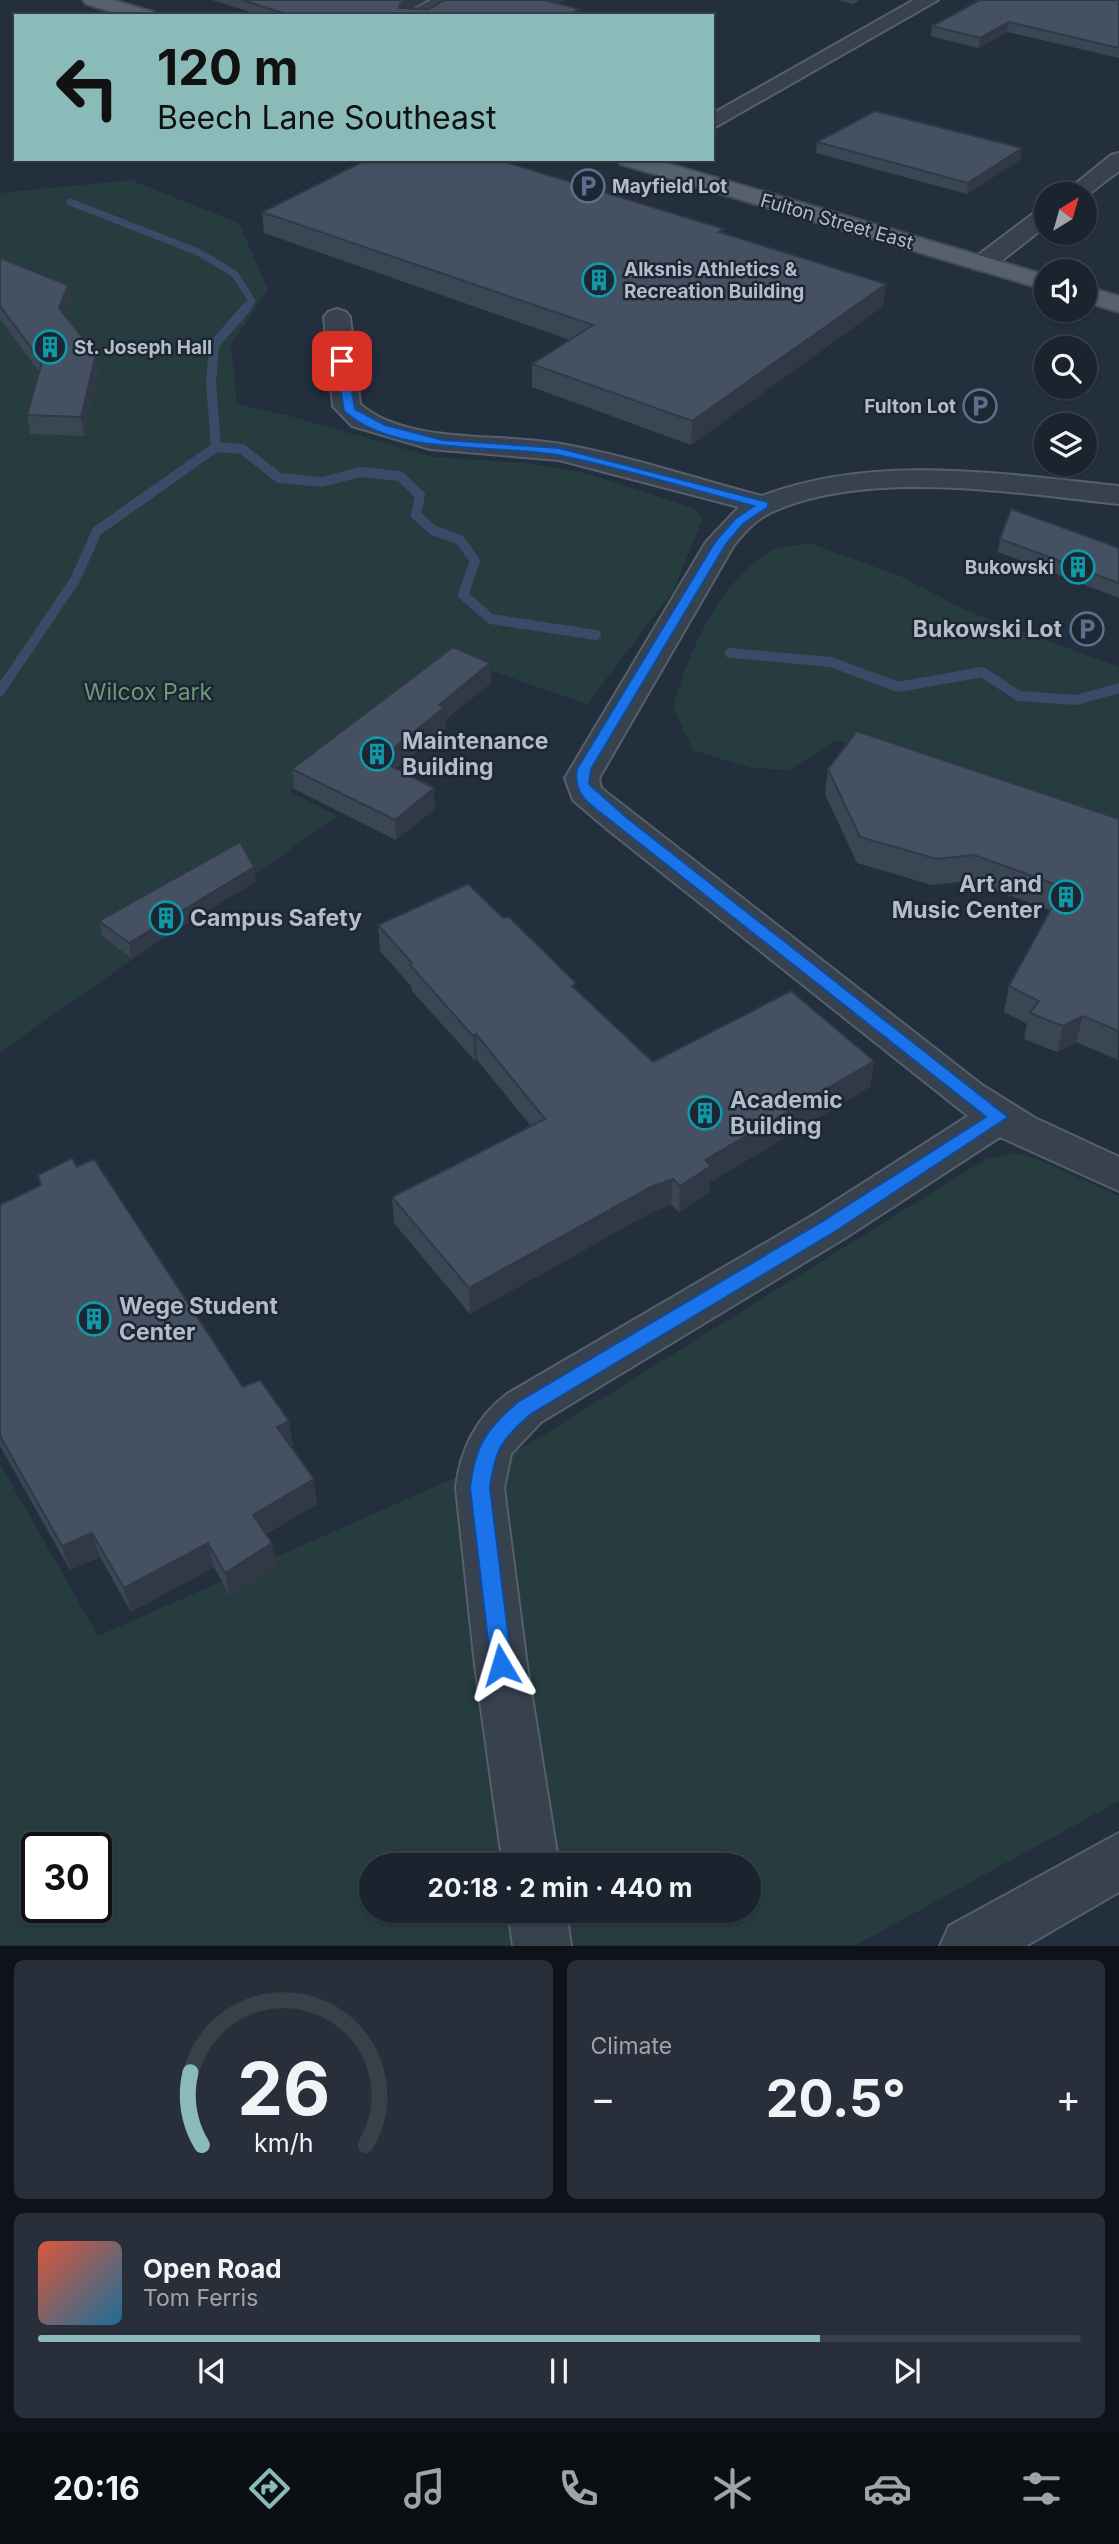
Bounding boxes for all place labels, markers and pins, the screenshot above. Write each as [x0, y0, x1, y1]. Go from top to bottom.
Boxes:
parking icon: Mayfield Lot [569, 167, 607, 205]
place label: Mayfield Lot [612, 175, 727, 198]
place label: Alksnis Athletics & Recreation Building [624, 258, 804, 303]
building icon: Alksnis Athletics & Recreation Building [580, 261, 618, 299]
building icon: St. Joseph Hall [31, 328, 69, 366]
pin [312, 331, 372, 391]
place label: St. Joseph Hall [74, 336, 212, 359]
parking icon: Fulton Lot [961, 387, 999, 425]
place label: Fulton Lot [864, 395, 956, 418]
building icon: Bukowski [1059, 548, 1097, 586]
place label: Bukowski [965, 556, 1054, 579]
parking icon: Bukowski Lot [1068, 610, 1106, 648]
place label: Bukowski Lot [913, 615, 1063, 643]
place label: Maintenance Building [402, 727, 548, 781]
building icon: Maintenance Building [358, 735, 396, 773]
place label: Art and Music Center [892, 870, 1042, 924]
building icon: Art and Music Center [1047, 878, 1085, 916]
building icon: Campus Safety [147, 899, 185, 937]
place label: Campus Safety [190, 904, 362, 932]
place label: Academic Building [730, 1086, 843, 1140]
building icon: Academic Building [686, 1094, 724, 1132]
place label: Wege Student Center [119, 1292, 278, 1346]
building icon: Wege Student Center [75, 1300, 113, 1338]

